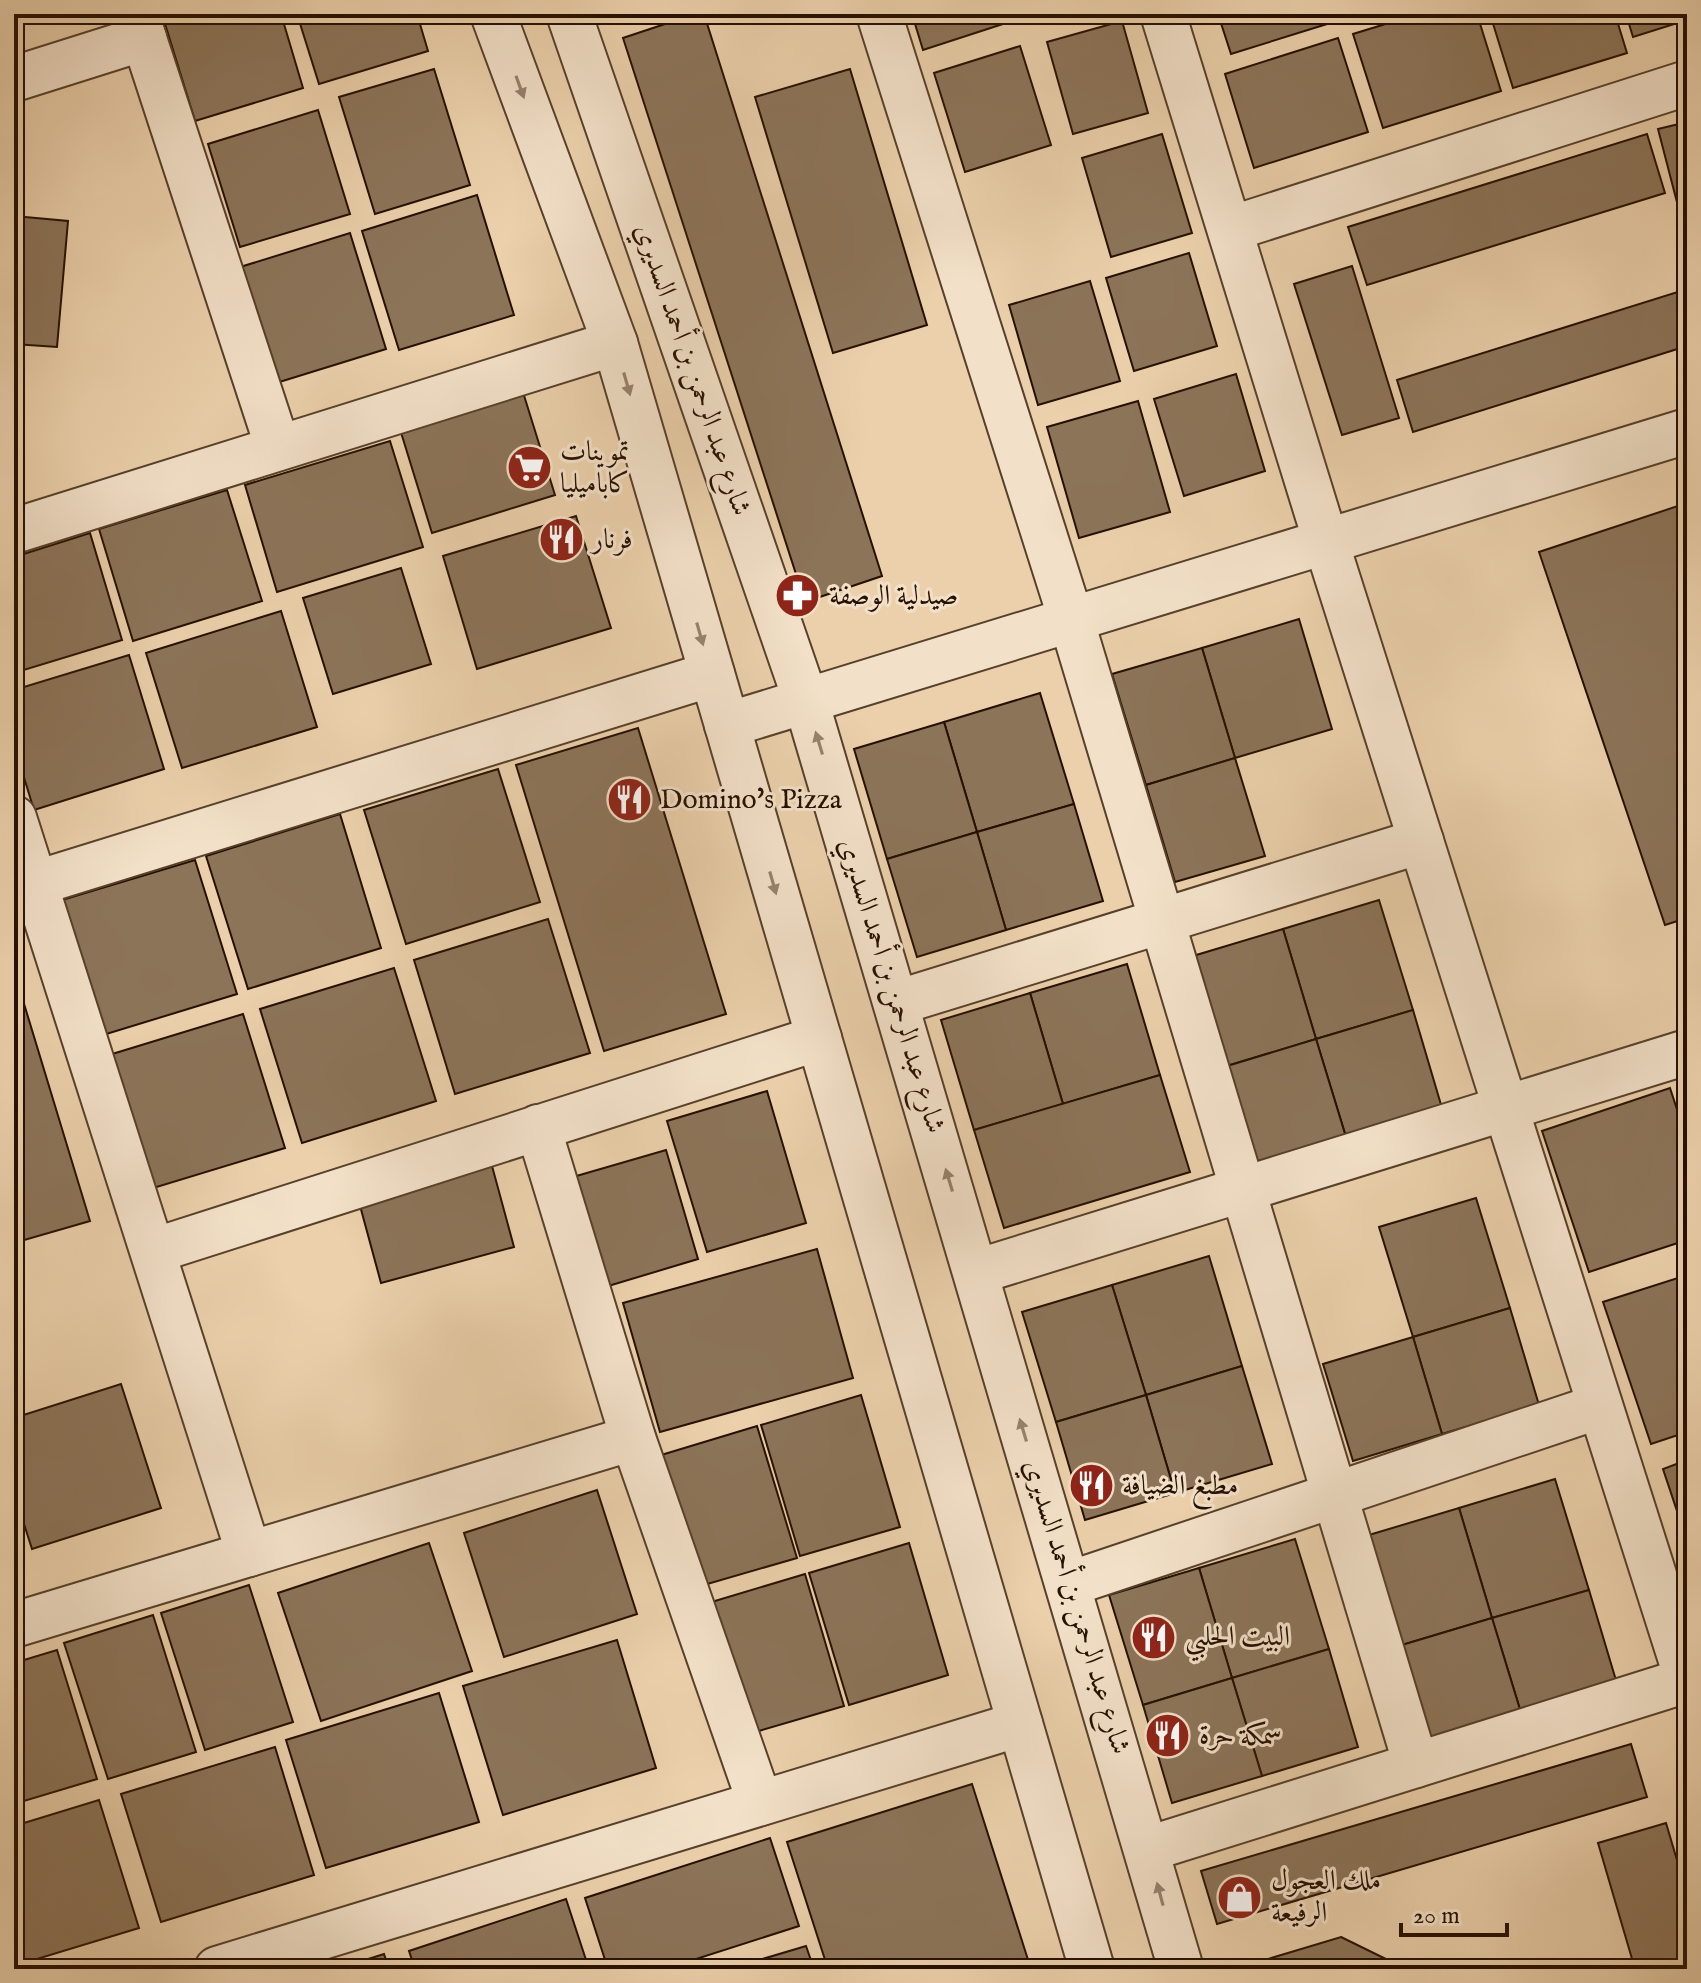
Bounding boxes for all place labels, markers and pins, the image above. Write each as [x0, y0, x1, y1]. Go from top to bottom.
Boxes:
place label: تموينات كاباميليا [560, 435, 630, 502]
supermarket icon: تموينات كاباميليا [505, 444, 553, 492]
restaurant icon: فرنار [537, 516, 585, 564]
place label: فرنار [589, 523, 633, 558]
pharmacy icon: صيدلية الوصفة [774, 572, 822, 620]
place label: صيدلية الوصفة [829, 579, 958, 614]
restaurant icon: Domino's Pizza [605, 776, 653, 824]
place label: Domino's Pizza [660, 783, 843, 818]
restaurant icon: مطبغ الضيافة [1067, 1462, 1115, 1510]
place label: مطبغ الضيافة [1122, 1469, 1238, 1510]
restaurant icon: البيت الحلبي [1130, 1613, 1178, 1661]
place label: البيت الحلبي [1185, 1620, 1290, 1662]
restaurant icon: سمكة حرة [1144, 1712, 1192, 1760]
place label: سمكة حرة [1199, 1719, 1282, 1754]
place label: ملك العجول الرفيعة [1271, 1864, 1381, 1931]
shop icon: ملك العجول الرفيعة [1216, 1873, 1264, 1921]

